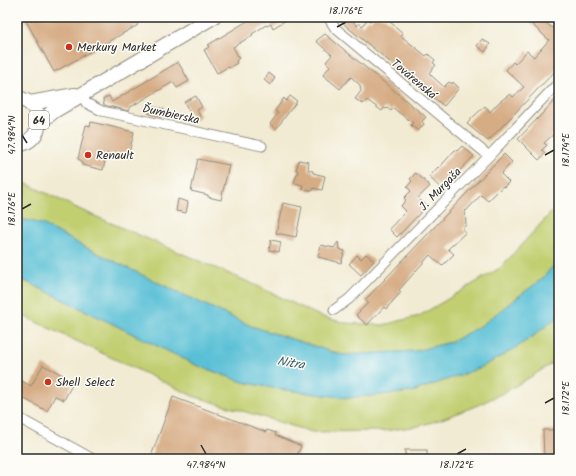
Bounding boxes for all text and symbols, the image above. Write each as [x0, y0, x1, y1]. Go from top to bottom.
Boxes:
text: 18.176°E [329, 3, 364, 19]
place label: Merkury Market [77, 38, 157, 57]
marker: Merkury Market [64, 42, 74, 52]
street label: Továrenská [387, 55, 442, 105]
street label: Ďumbierska [141, 99, 202, 130]
road number: 64 [29, 111, 49, 129]
text: 47.984°N [4, 115, 20, 155]
text: 18.174°E [558, 132, 574, 167]
place label: Renault [96, 146, 134, 165]
marker: Renault [83, 150, 93, 160]
street label: J. Murgaša [415, 163, 466, 216]
text: 18.176°E [4, 191, 20, 226]
water label: Nitra [276, 351, 307, 376]
place label: Shell Select [56, 373, 115, 392]
marker: Shell Select [43, 377, 53, 387]
text: 18.172°E [558, 380, 574, 415]
text: 47.984°N [186, 457, 226, 473]
text: 18.172°E [440, 457, 475, 473]

